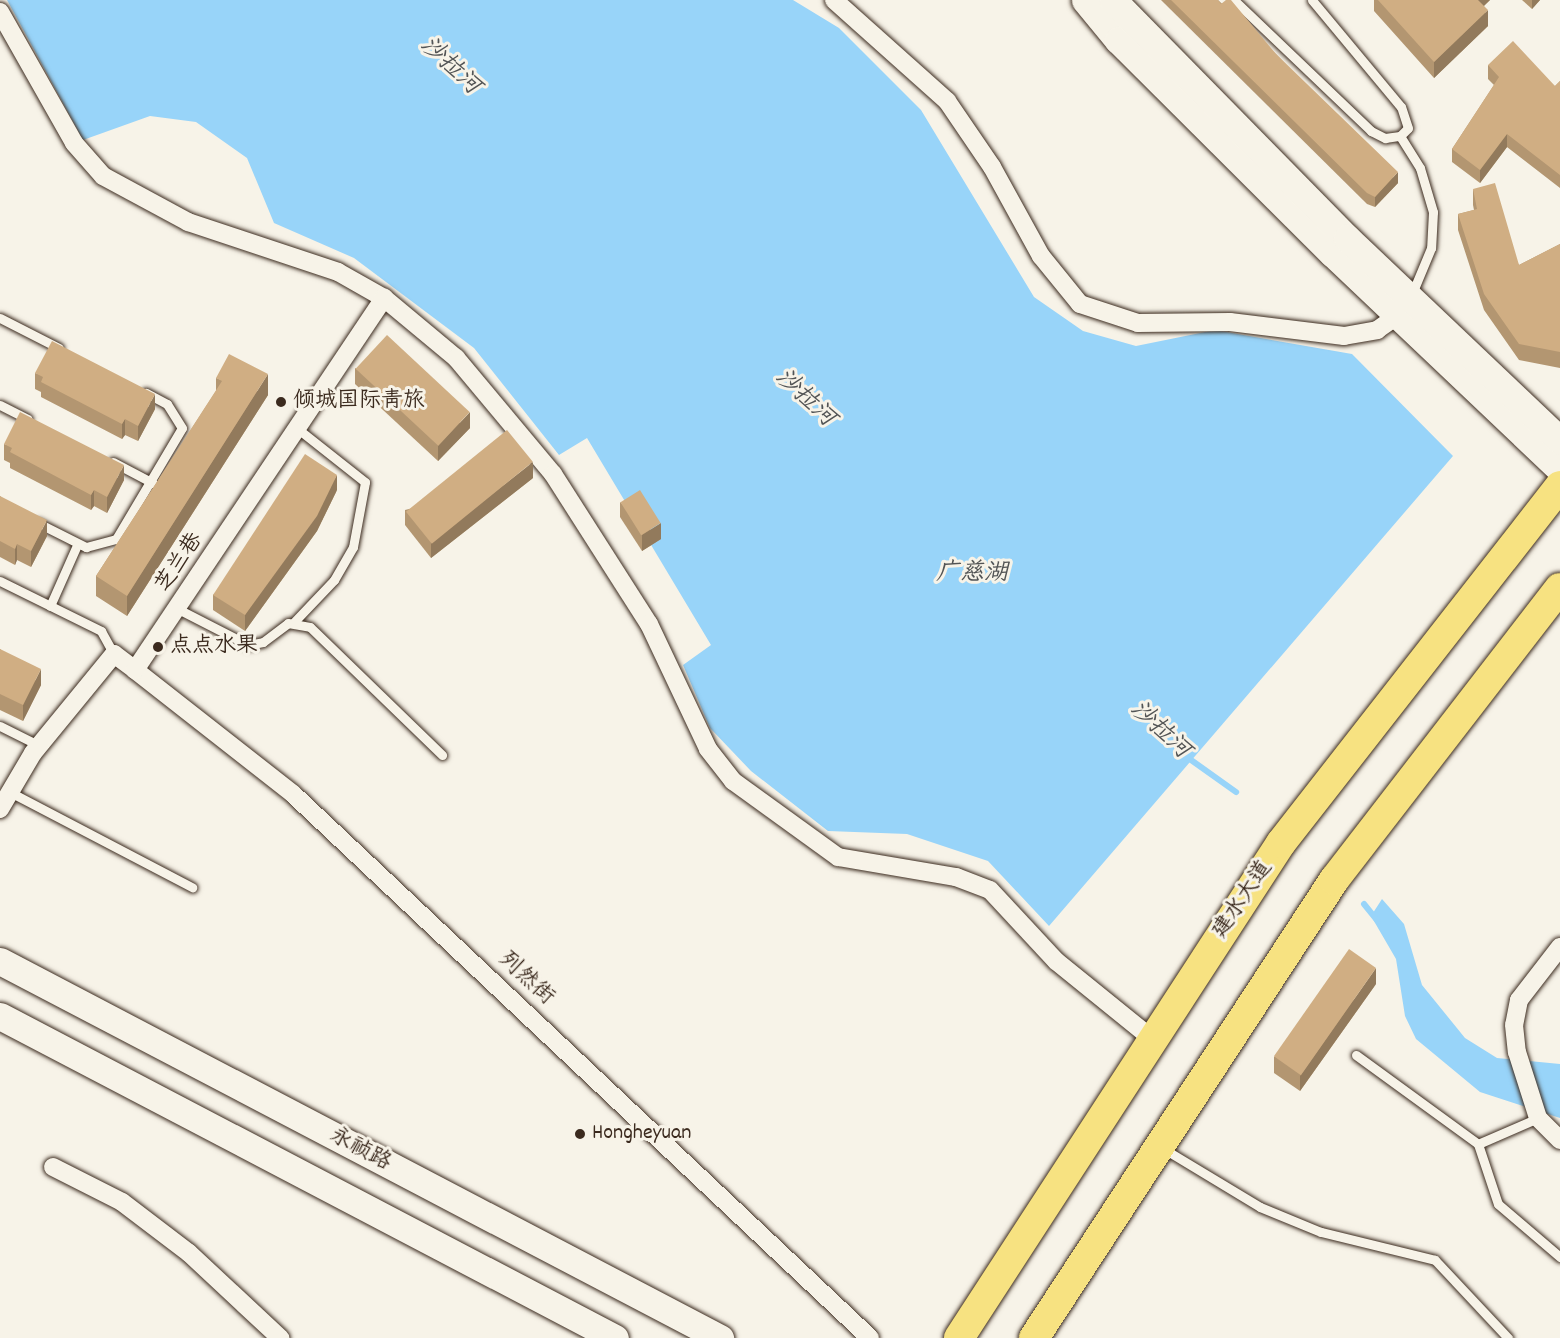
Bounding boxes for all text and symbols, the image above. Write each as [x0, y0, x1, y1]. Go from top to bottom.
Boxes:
water label: 沙拉河 [413, 32, 485, 102]
water label: 沙拉河 [768, 364, 840, 434]
place label: 倾城国际青旅 [293, 389, 425, 415]
marker: 倾城国际青旅 [274, 395, 288, 409]
street label: 芝兰巷 [151, 528, 209, 598]
water label: 广慈湖 [936, 561, 1008, 589]
place label: 点点水果 [170, 634, 258, 660]
marker: 点点水果 [151, 640, 165, 654]
water label: 沙拉河 [1123, 696, 1195, 766]
street label: 建水大道 [1207, 856, 1279, 944]
street label: 列然街 [493, 947, 559, 1011]
place label: Hongheyuan [592, 1121, 691, 1147]
street label: 永祯路 [325, 1123, 395, 1177]
marker: Hongheyuan [573, 1127, 587, 1141]

